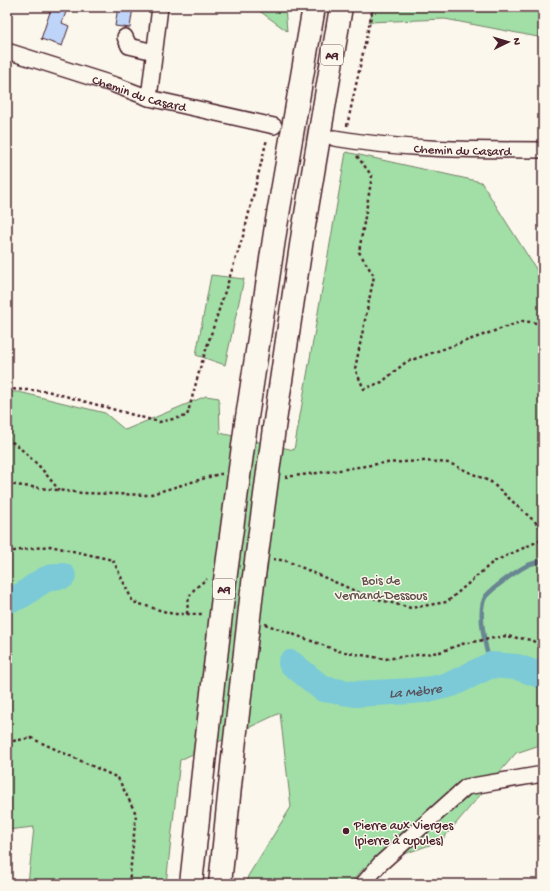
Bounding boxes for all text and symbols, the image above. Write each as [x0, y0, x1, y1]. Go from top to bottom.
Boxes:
north arrow [488, 22, 528, 62]
text: N [510, 37, 522, 45]
road number: A9 [321, 45, 343, 65]
street label: Chemin du Casard [90, 73, 189, 116]
street label: Chemin du Casard [413, 142, 513, 160]
park label: Bois de Vernand-Dessous [334, 574, 428, 604]
road number: A9 [213, 579, 235, 599]
water label: La Mèbre [389, 681, 445, 703]
place label: Pierre aux Vierges (pierre à cupules) [353, 819, 454, 849]
marker: Pierre aux Vierges (pierre à cupules) [341, 826, 351, 836]

